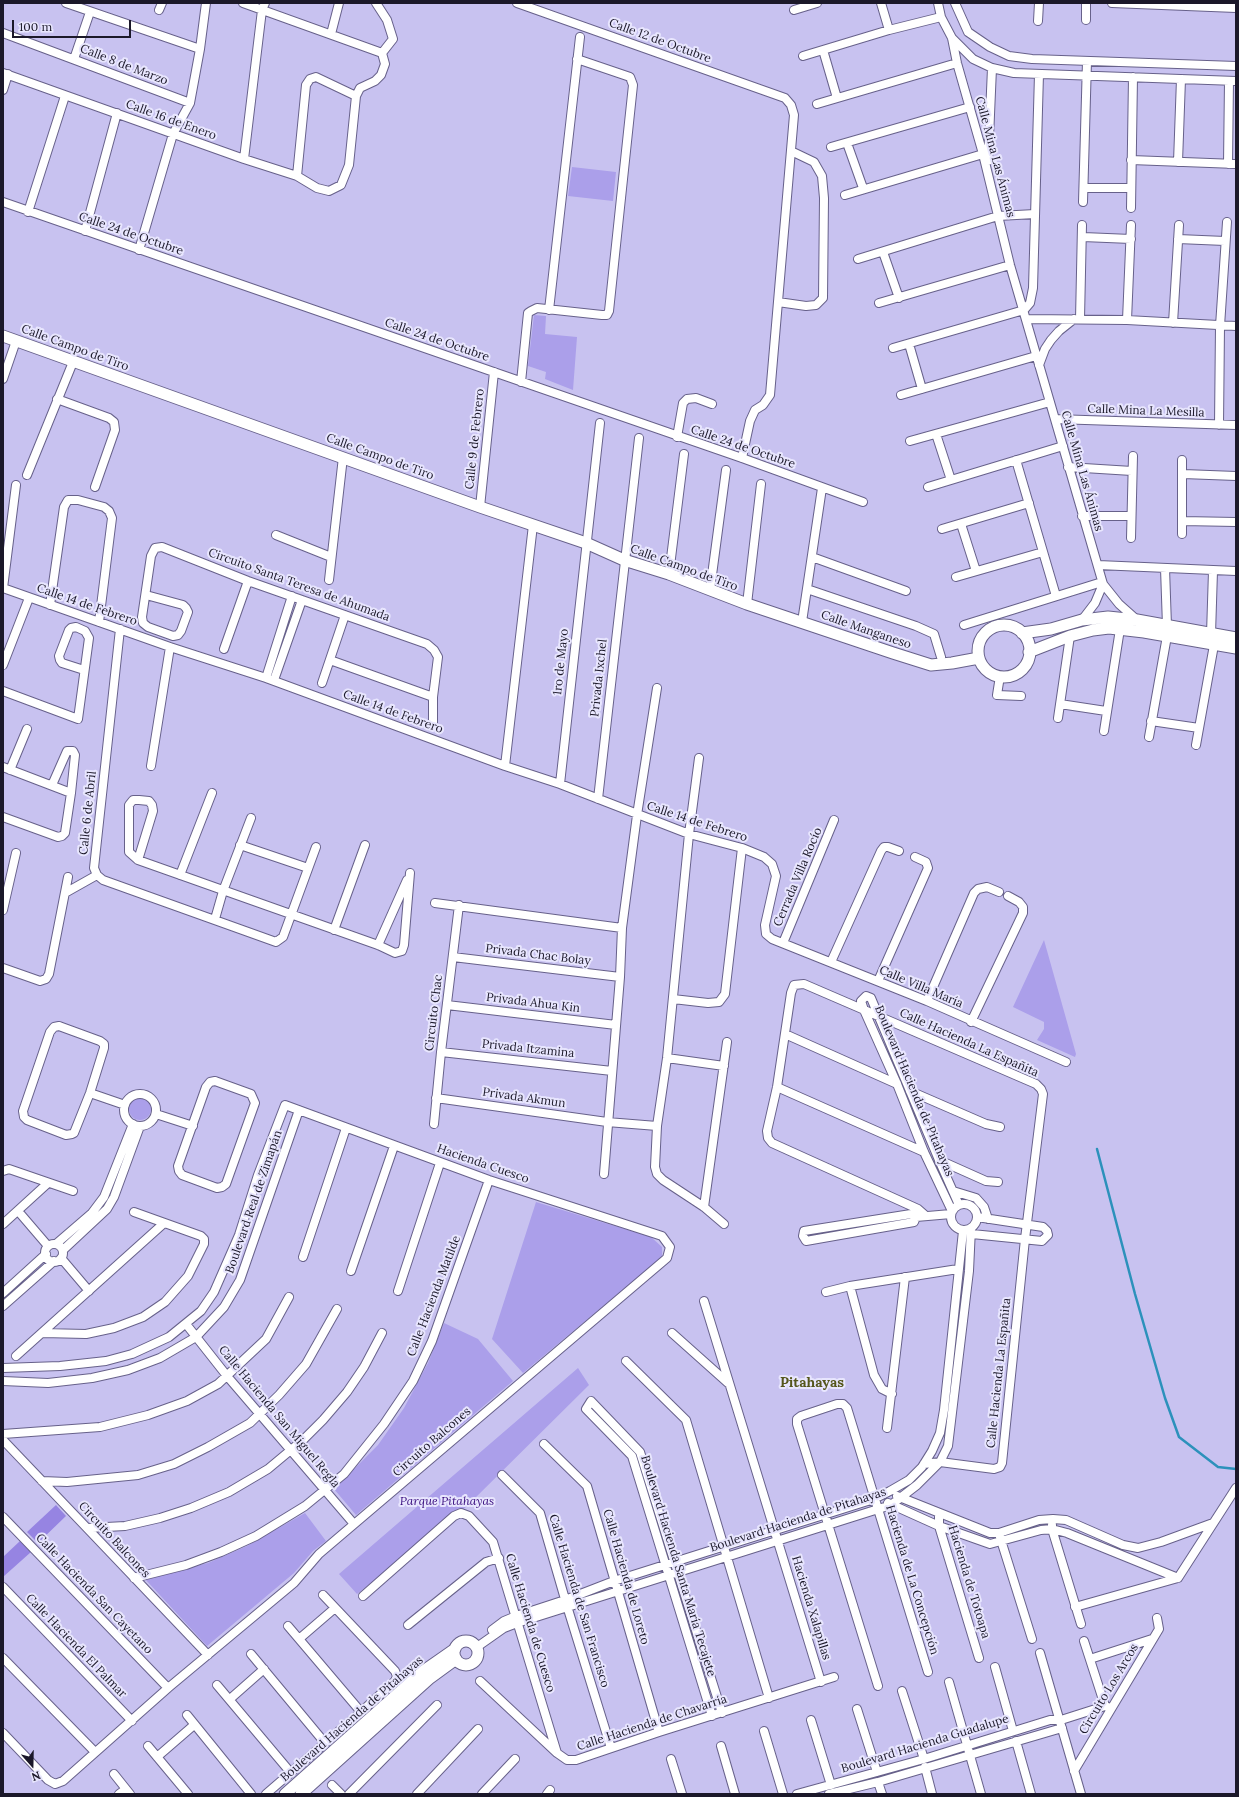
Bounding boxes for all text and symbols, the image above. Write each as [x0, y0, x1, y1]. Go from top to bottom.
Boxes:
scale bar [14, 12, 133, 38]
street label: Calle 12 de Octubre [607, 16, 713, 66]
text: 100 m [19, 19, 52, 34]
street label: Calle 8 de Marzo [78, 42, 170, 88]
street label: Calle Mina Las Ánimas [972, 95, 1018, 219]
street label: Calle 16 de Enero [124, 97, 218, 143]
street label: Calle 24 de Octubre [77, 209, 185, 259]
street label: Calle 24 de Octubre [383, 315, 491, 365]
street label: Calle Campo de Tiro [19, 322, 131, 374]
street label: Calle 9 de Febrero [463, 388, 487, 490]
street label: Calle Mina La Mesilla [1087, 402, 1205, 420]
street label: Calle Mina Las Ánimas [1058, 409, 1106, 533]
street label: Calle 24 de Octubre [689, 422, 797, 472]
street label: Calle Campo de Tiro [324, 431, 436, 483]
street label: Calle Campo de Tiro [628, 542, 740, 594]
street label: Circuito Santa Teresa de Ahumada [206, 545, 392, 625]
street label: Calle 14 de Febrero [35, 581, 139, 629]
street label: Calle Manganeso [819, 608, 913, 652]
street label: 1ro de Mayo [550, 628, 572, 696]
street label: Privada Ixchel [588, 638, 610, 718]
street label: Calle 14 de Febrero [341, 687, 445, 737]
street label: Calle 6 de Abril [76, 770, 100, 856]
street label: Calle 14 de Febrero [645, 799, 749, 845]
street label: Cerrada Villa Rocío [771, 825, 825, 929]
street label: Privada Chac Bolay [485, 941, 591, 969]
street label: Calle Villa María [877, 963, 965, 1011]
street label: Circuito Chac [422, 974, 446, 1052]
street label: Privada Ahua Kin [485, 990, 581, 1016]
street label: Boulevard Hacienda de Pitahayas [871, 1003, 957, 1179]
street label: Calle Hacienda La Españita [897, 1006, 1041, 1080]
street label: Privada Itzamina [481, 1037, 575, 1061]
street label: Privada Akmun [482, 1085, 566, 1111]
street label: Boulevard Real de Zimapán [223, 1129, 285, 1275]
street label: Hacienda Cuesco [435, 1141, 531, 1187]
street label: Calle Hacienda Matilde [404, 1233, 464, 1359]
street label: Calle Hacienda La Españita [984, 1297, 1014, 1449]
street label: Calle Hacienda San Miguel Regla [215, 1343, 343, 1491]
district label: Pitahayas [780, 1375, 844, 1391]
street label: Circuito Balcones [390, 1404, 474, 1480]
street label: Boulevard Hacienda Santa María Tecajete [637, 1454, 719, 1678]
street label: Boulevard Hacienda de Pitahayas [708, 1485, 888, 1555]
park label: Parque Pitahayas [400, 1495, 494, 1509]
street label: Circuito Balcones [75, 1499, 153, 1581]
street label: Hacienda de La Concepción [882, 1503, 942, 1657]
street label: Calle Hacienda de Loreto [600, 1508, 652, 1646]
street label: Calle Hacienda de San Francisco [546, 1513, 612, 1689]
street label: Hacienda de Totoapa [945, 1524, 993, 1640]
street label: Calle Hacienda San Cayetano [33, 1531, 155, 1657]
street label: Calle Hacienda de Cuesco [502, 1552, 558, 1694]
street label: Hacienda Xalapillas [788, 1554, 834, 1662]
street label: Calle Hacienda El Palmar [23, 1591, 129, 1701]
street label: Circuito Los Arcos [1076, 1641, 1142, 1737]
street label: Boulevard Hacienda de Pitahayas [278, 1653, 426, 1785]
street label: Calle Hacienda de Chavarría [575, 1692, 729, 1754]
street label: Boulevard Hacienda Guadalupe [840, 1712, 1010, 1776]
north arrow [12, 1745, 52, 1785]
text: N [30, 1768, 43, 1784]

